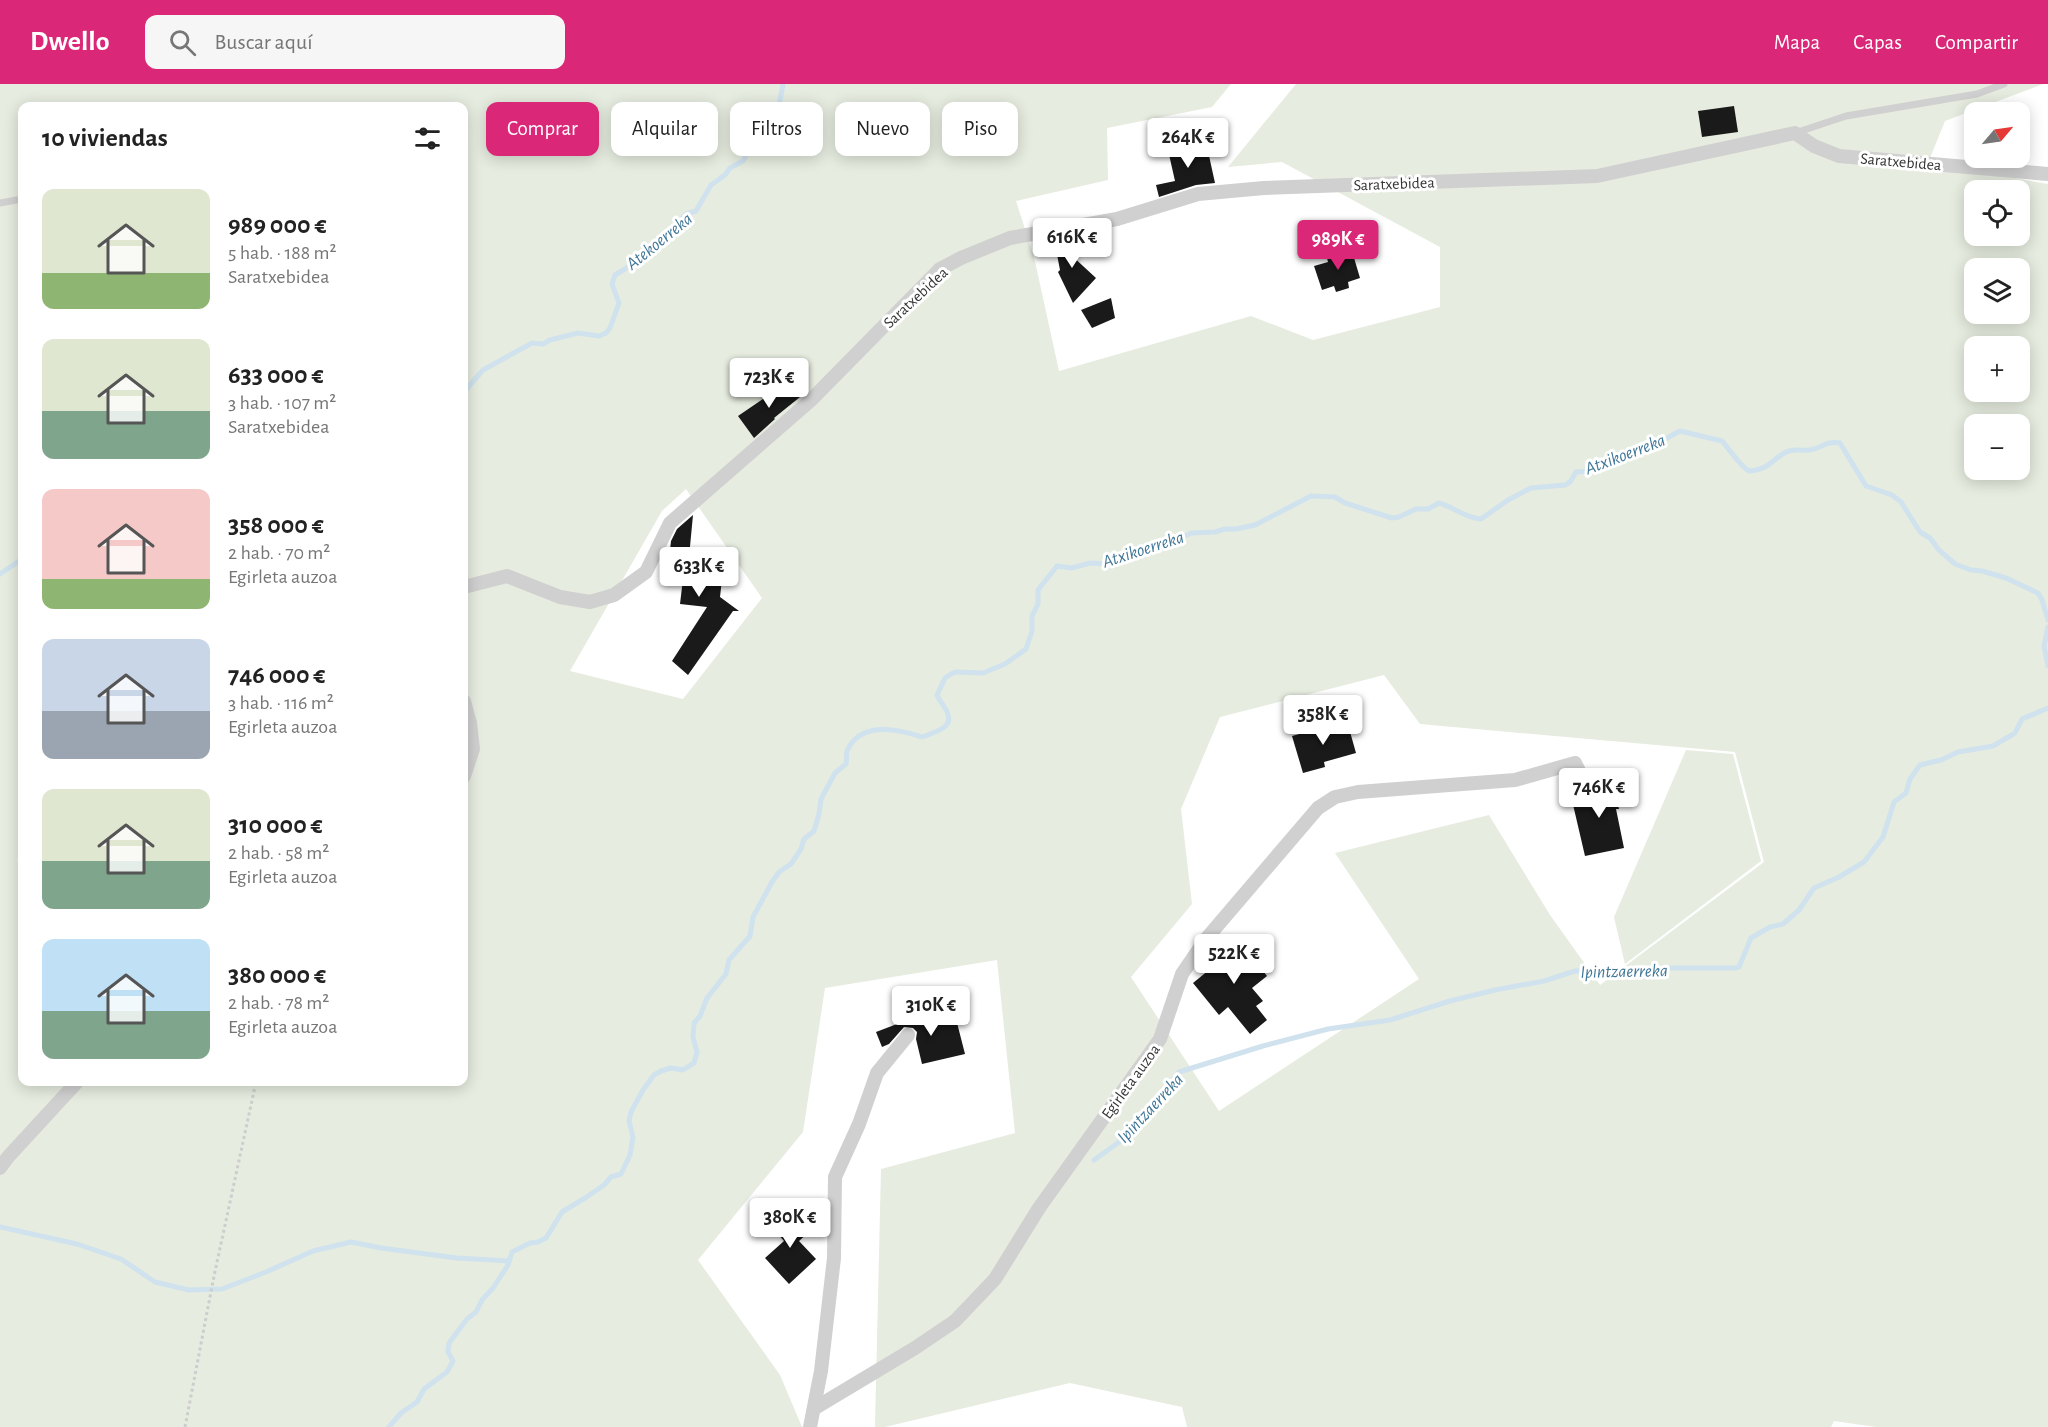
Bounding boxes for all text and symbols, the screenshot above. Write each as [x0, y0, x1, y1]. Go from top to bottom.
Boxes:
search box [145, 15, 565, 69]
icon: search [166, 26, 199, 59]
text: Dwello [30, 28, 109, 56]
text: Buscar aquí [214, 31, 312, 53]
text: Mapa [1774, 32, 1820, 53]
text: Capas [1853, 32, 1902, 53]
text: Compartir [1935, 32, 2018, 53]
chip: Comprar [486, 102, 599, 156]
chip: Alquilar [611, 102, 718, 156]
chip: Filtros [730, 102, 823, 156]
chip: Nuevo [835, 102, 930, 156]
chip: Piso [942, 102, 1018, 156]
north arrow [1964, 102, 2030, 168]
map controls [1964, 102, 2030, 480]
pin: 264K € [1139, 118, 1237, 169]
icon: filters [411, 122, 444, 155]
text: 10 viviendas [42, 125, 168, 151]
text: 264K € [1161, 127, 1215, 147]
street label: Saratxebidea [1860, 150, 1942, 174]
street label: Saratxebidea [1353, 175, 1435, 193]
button: locate [1964, 180, 2030, 246]
water label: Atekoerreka [623, 210, 696, 274]
text: 989 000 € [228, 212, 327, 238]
icon: home [90, 213, 162, 285]
pin: 616K € [1023, 218, 1121, 269]
pin: 989K € [1289, 220, 1387, 271]
text: 616K € [1047, 227, 1097, 247]
text: 989K € [1311, 229, 1365, 249]
text: 5 hab. · 188 m² [228, 243, 337, 263]
button: layers [1964, 258, 2030, 324]
street label: Saratxebidea [881, 264, 951, 331]
text: Saratxebidea [228, 267, 330, 287]
button: + [1964, 336, 2030, 402]
pin: 723K € [720, 358, 818, 409]
text: 633 000 € [228, 362, 324, 388]
icon: home [90, 363, 162, 435]
text: 723K € [744, 367, 794, 387]
text: 3 hab. · 107 m² [228, 393, 336, 413]
button: − [1964, 414, 2030, 480]
text: Saratxebidea [228, 417, 330, 437]
water label: Atxikoerreka [1582, 431, 1668, 479]
text: 358 000 € [228, 512, 324, 538]
icon: home [90, 513, 162, 585]
water label: Atxikoerreka [1100, 528, 1186, 572]
text: 2 hab. · 70 m² [228, 543, 330, 563]
pin: 633K € [650, 547, 748, 598]
text: 633K € [674, 556, 724, 576]
text: Egirleta auzoa [228, 567, 337, 587]
text: 746 000 € [228, 662, 326, 688]
icon: home [90, 663, 162, 735]
text: 3 hab. · 116 m² [228, 693, 334, 713]
pin: 358K € [1274, 695, 1372, 746]
text: 358K € [1297, 704, 1349, 724]
text: Egirleta auzoa [228, 717, 337, 737]
pin: 746K € [1550, 768, 1648, 819]
text: 746K € [1573, 777, 1625, 797]
text: 310 000 € [228, 812, 323, 838]
icon: home [90, 813, 162, 885]
text: 2 hab. · 58 m² [228, 843, 329, 863]
text: Egirleta auzoa [228, 867, 337, 887]
pin: 522K € [1185, 934, 1283, 985]
text: 522K € [1208, 943, 1260, 963]
text: 380 000 € [228, 962, 326, 988]
water label: Ipintzaerreka [1580, 962, 1668, 982]
icon: home [90, 963, 162, 1035]
pin: 310K € [882, 986, 980, 1037]
text: 2 hab. · 78 m² [228, 993, 329, 1013]
text: 310K € [906, 995, 956, 1015]
text: Egirleta auzoa [228, 1017, 337, 1037]
street label: Egirleta auzoa [1099, 1041, 1163, 1122]
water label: Ipintzaerreka [1114, 1071, 1187, 1147]
pin: 380K € [741, 1198, 839, 1249]
text: 380K € [764, 1207, 816, 1227]

